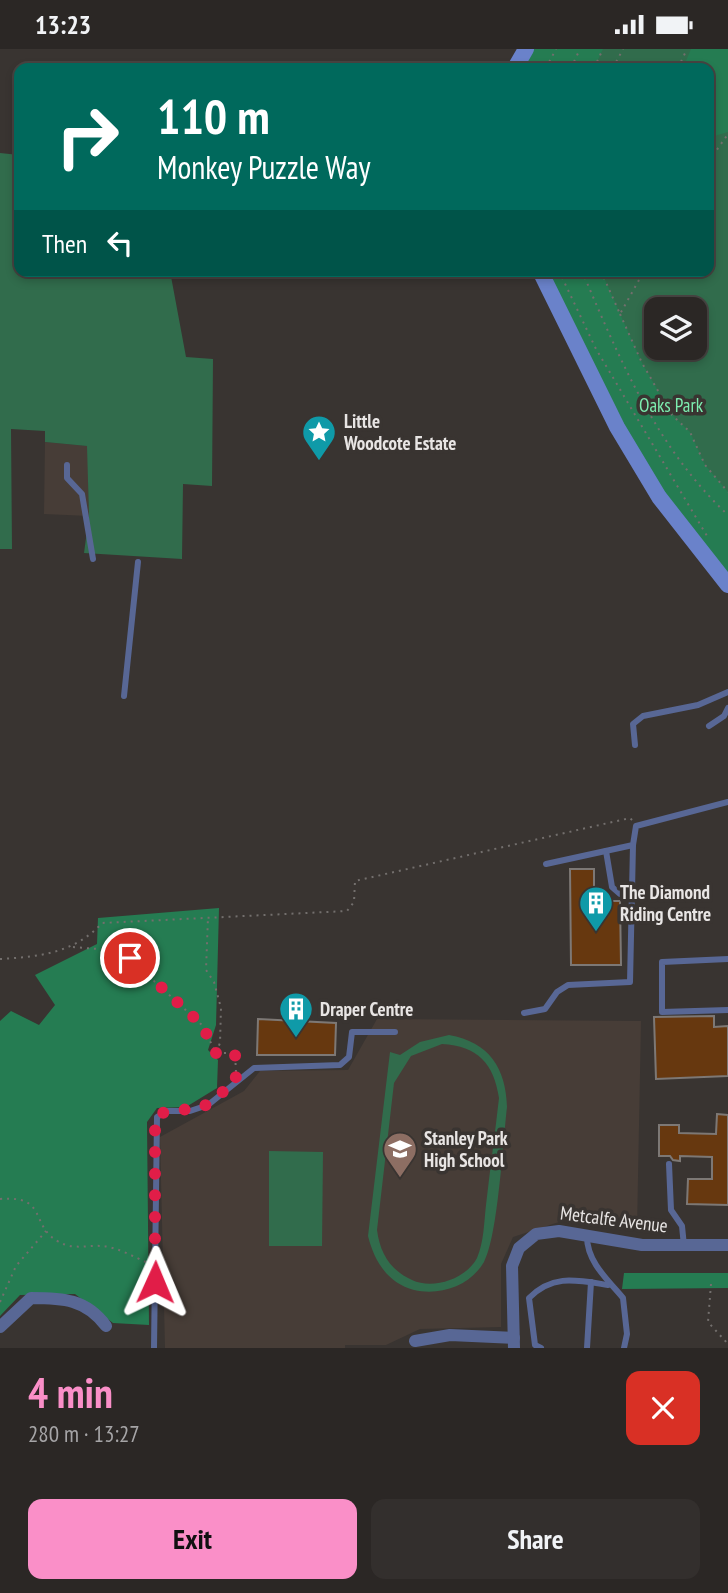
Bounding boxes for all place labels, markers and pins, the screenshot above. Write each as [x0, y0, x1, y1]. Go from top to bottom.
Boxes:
place label: Little Woodcote Estate [343, 409, 456, 455]
place icon: Little Woodcote Estate [300, 413, 338, 462]
place label: The Diamond Riding Centre [620, 880, 711, 926]
building icon: The Diamond Riding Centre [577, 884, 615, 933]
pin [100, 928, 160, 988]
building icon: Draper Centre [277, 990, 315, 1039]
place label: Draper Centre [320, 997, 413, 1021]
place label: Stanley Park High School [424, 1126, 508, 1172]
school or university icon: Stanley Park High School [381, 1130, 419, 1179]

